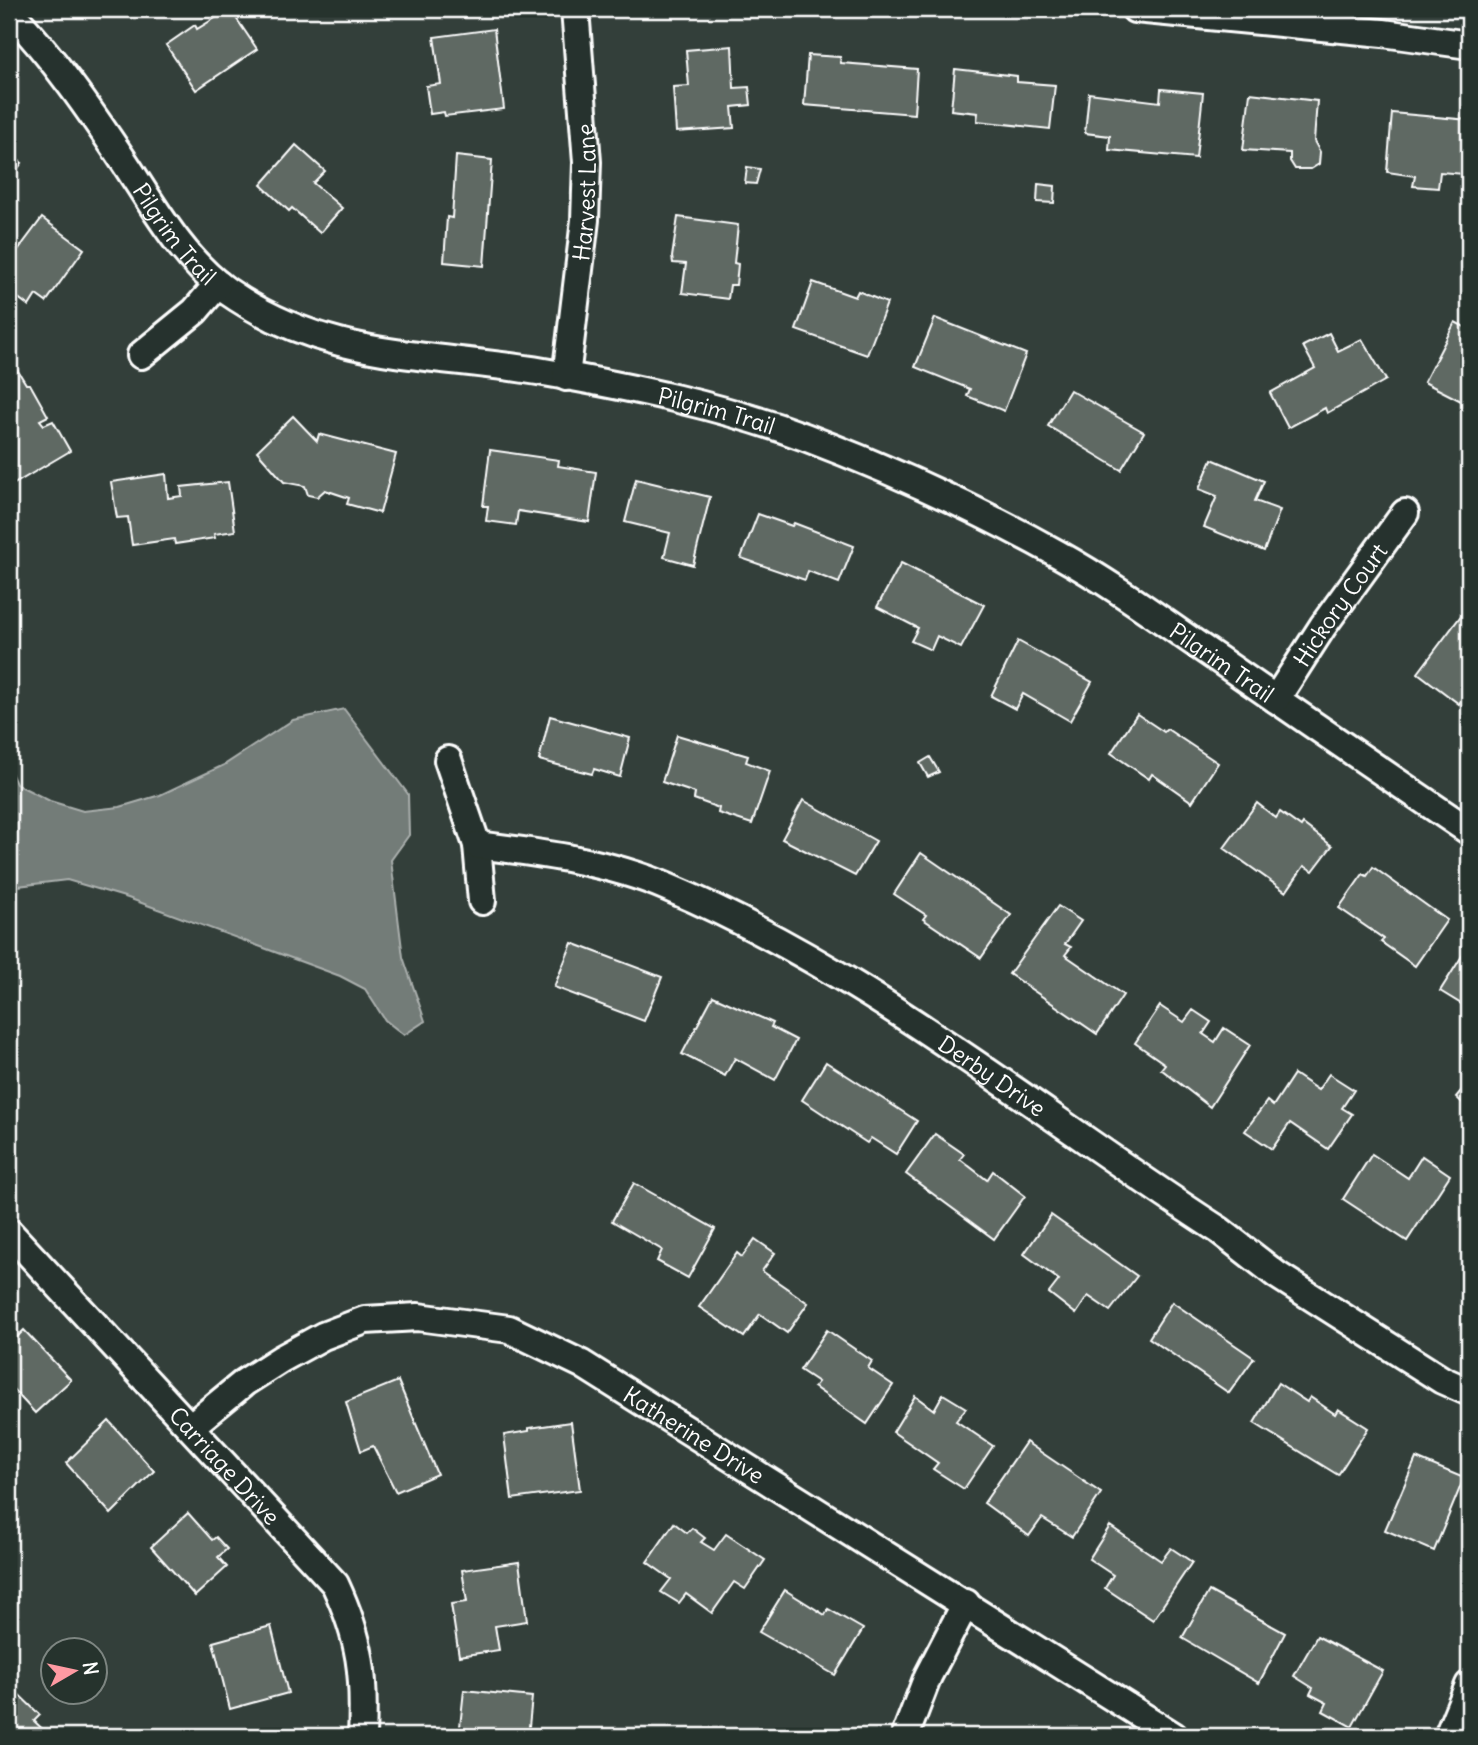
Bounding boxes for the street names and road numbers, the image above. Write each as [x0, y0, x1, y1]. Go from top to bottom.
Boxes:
street label: Harvest Lane [566, 122, 601, 262]
street label: Pilgrim Trail [127, 177, 222, 291]
street label: Pilgrim Trail [655, 380, 779, 440]
street label: Hickory Court [1286, 537, 1393, 672]
street label: Pilgrim Trail [1164, 616, 1280, 708]
street label: Derby Drive [933, 1028, 1052, 1122]
street label: Katherine Drive [618, 1379, 770, 1490]
street label: Carriage Drive [163, 1400, 287, 1530]

